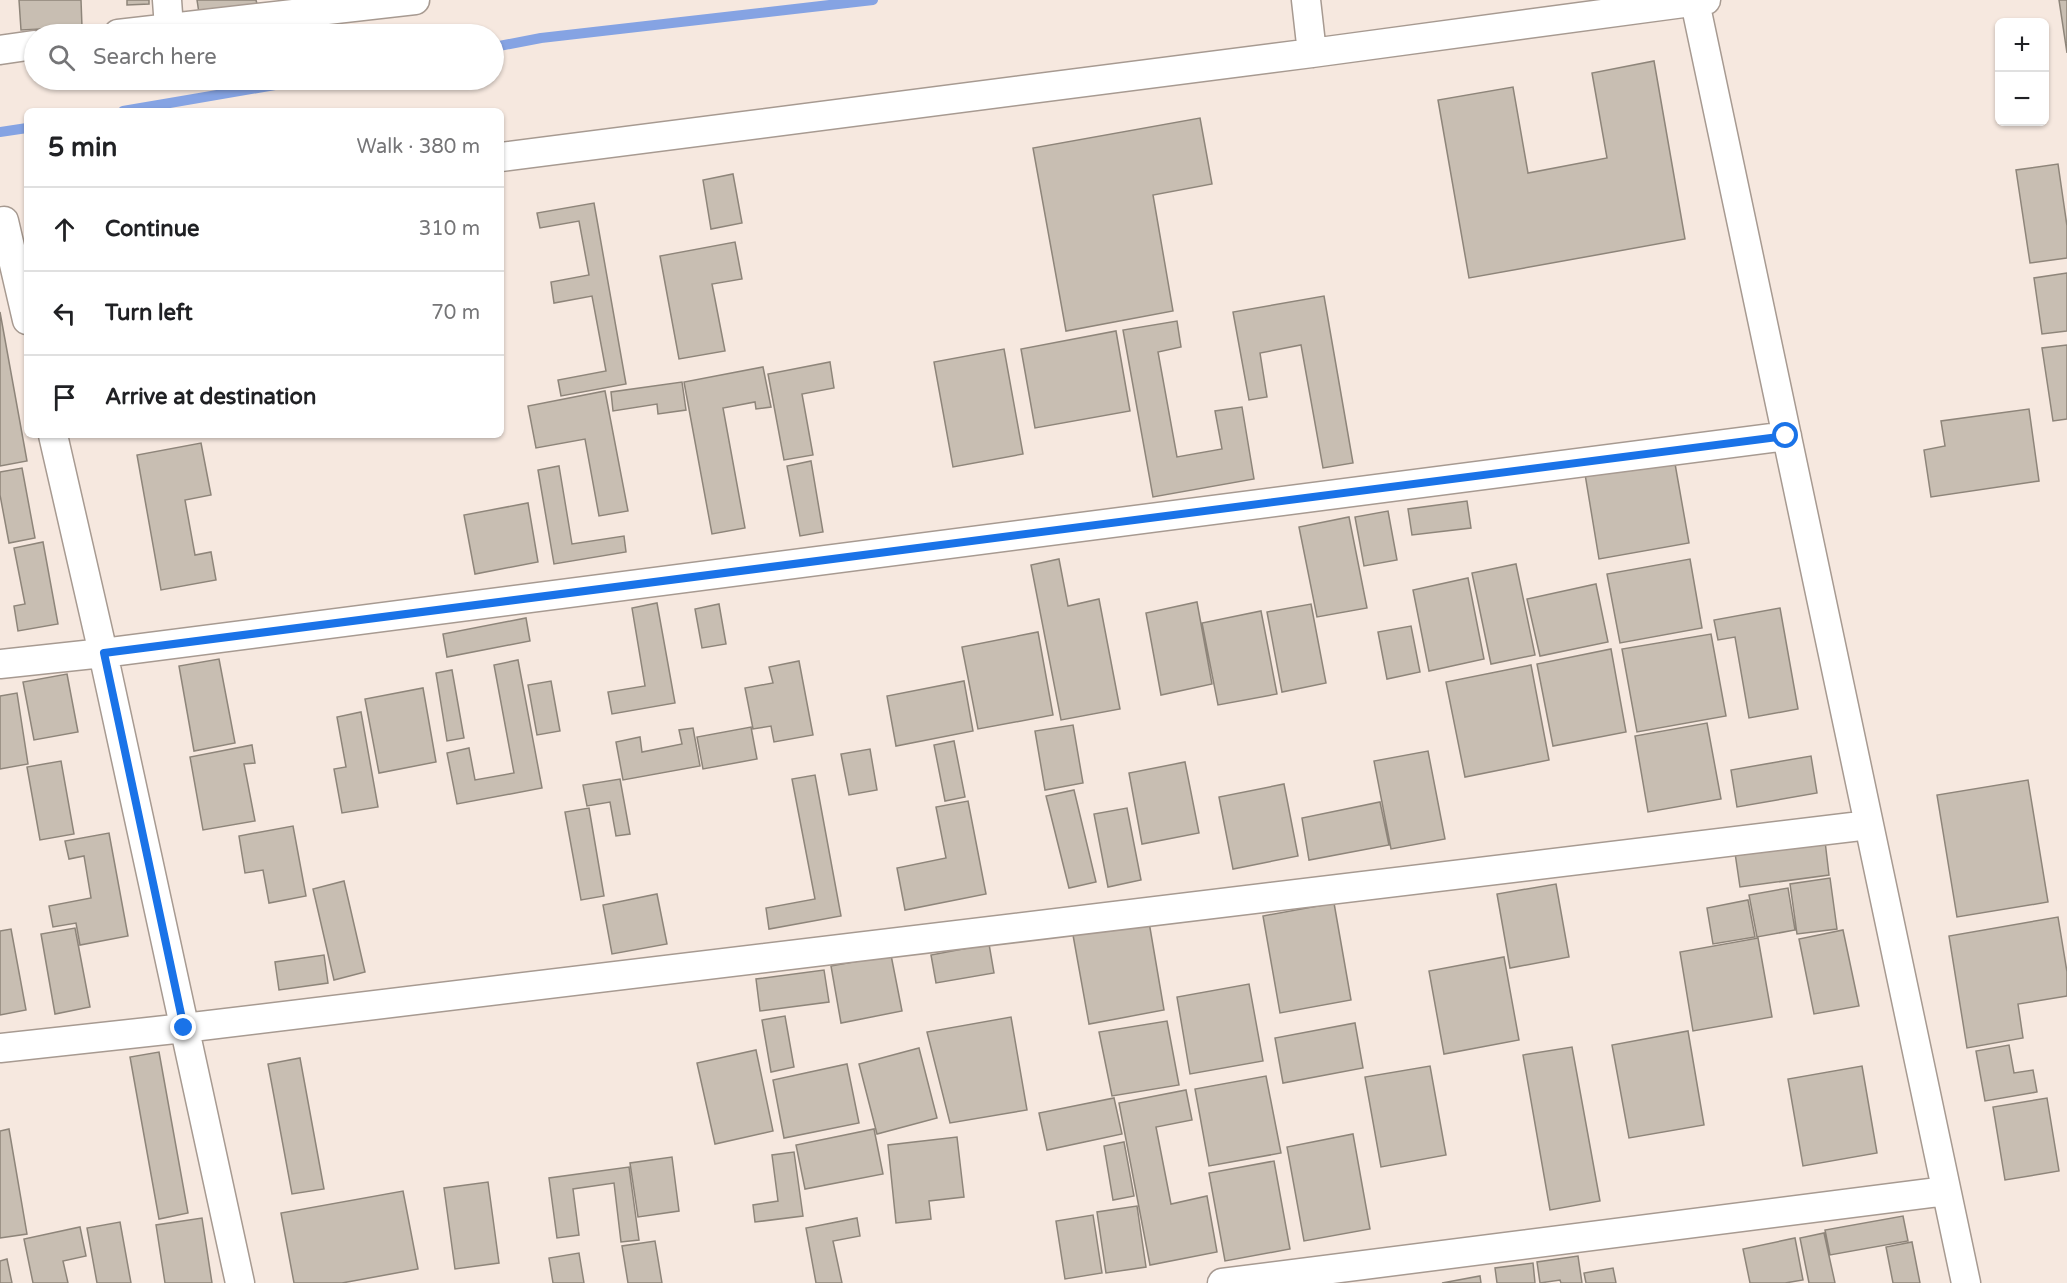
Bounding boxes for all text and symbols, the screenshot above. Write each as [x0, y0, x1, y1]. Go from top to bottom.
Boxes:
map controls [1995, 18, 2049, 126]
button: + [1995, 18, 2049, 72]
search box [24, 24, 504, 90]
icon: search [45, 41, 78, 74]
text: Search here [93, 44, 217, 70]
button: − [1995, 72, 2049, 126]
text: 5 min [48, 132, 117, 163]
text: Walk · 380 m [357, 135, 480, 159]
icon: ahead [48, 213, 81, 246]
text: Continue [105, 216, 200, 242]
text: 310 m [419, 217, 480, 241]
icon: left [48, 297, 81, 330]
text: Turn left [105, 300, 193, 326]
text: 70 m [431, 301, 480, 325]
icon: arrive [48, 381, 81, 414]
text: Arrive at destination [105, 384, 316, 410]
route start [1772, 422, 1798, 448]
route end [170, 1014, 196, 1040]

